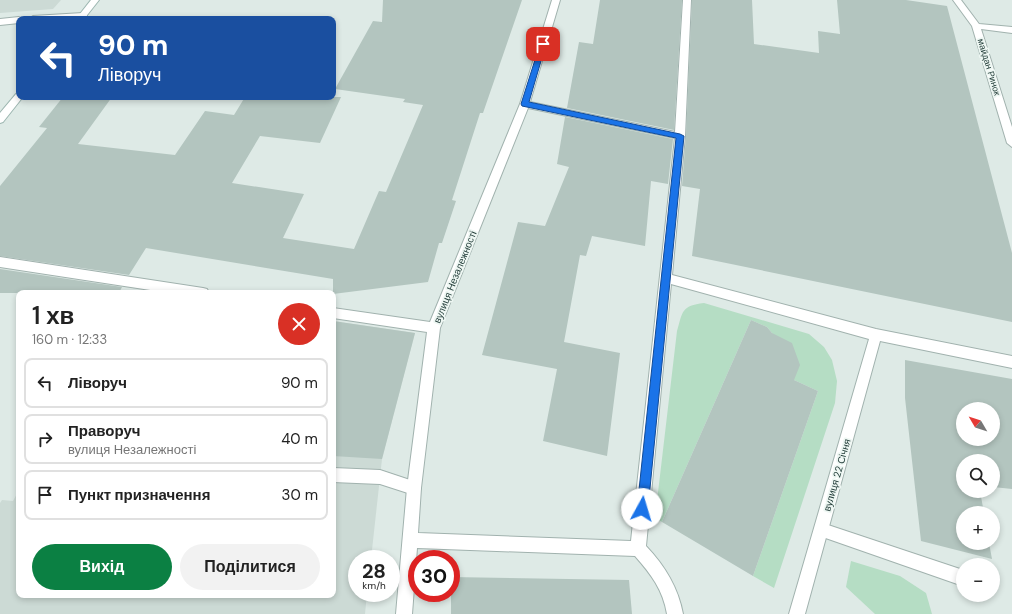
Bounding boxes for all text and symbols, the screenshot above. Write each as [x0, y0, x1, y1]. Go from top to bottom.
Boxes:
text: 90 m [98, 27, 168, 64]
pin [526, 27, 560, 61]
icon: left [32, 32, 84, 84]
icon: arrive [532, 33, 554, 55]
street label: майдан Ринок [975, 37, 1003, 97]
text: Ліворуч [98, 63, 161, 87]
street label: вулиця Незалежності [430, 229, 480, 325]
text: 1 хв [32, 300, 74, 331]
button: close [278, 303, 320, 345]
text: 160 m · 12:33 [32, 331, 107, 348]
icon: left [34, 372, 56, 394]
text: Ліворуч [68, 373, 127, 393]
text: 90 m [281, 373, 318, 393]
north arrow [956, 402, 1000, 446]
map controls [956, 402, 1000, 602]
text: Праворуч [68, 421, 141, 441]
icon: right [34, 428, 56, 450]
text: 40 m [281, 429, 318, 449]
street label: вулиця 22 Січня [820, 437, 854, 513]
text: вулиця Незалежності [68, 441, 196, 458]
button: search [956, 454, 1000, 498]
icon: arrive [34, 484, 56, 506]
text: Пункт призначення [68, 485, 210, 505]
text: 30 m [282, 485, 318, 505]
position arrow [621, 488, 663, 530]
button: + [956, 506, 1000, 550]
button: Вихід [32, 544, 172, 590]
button: Поділитися [180, 544, 320, 590]
speed limit sign: 30 [408, 550, 460, 602]
text: 28 [362, 558, 386, 584]
button: − [956, 558, 1000, 602]
text: km/h [362, 579, 386, 592]

